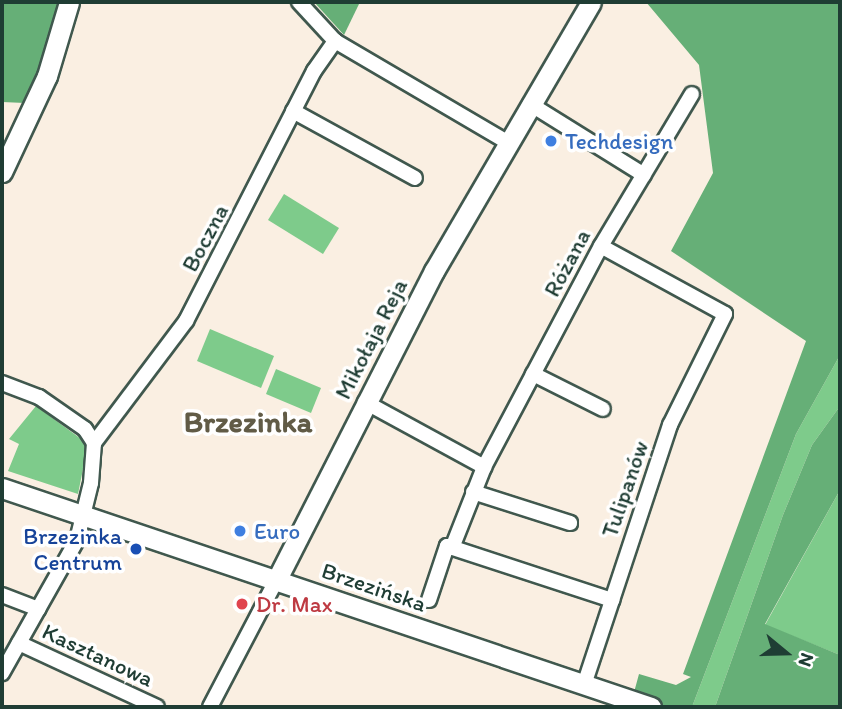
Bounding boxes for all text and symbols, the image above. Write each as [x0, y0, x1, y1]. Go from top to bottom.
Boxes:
place label: Techdesign [565, 127, 673, 155]
marker: Techdesign [543, 133, 559, 149]
street label: Boczna [176, 200, 234, 276]
street label: Różana [538, 225, 596, 301]
street label: Mikołaja Reja [329, 275, 413, 403]
district label: Brzezinka [184, 404, 312, 440]
street label: Tulipanów [596, 437, 654, 541]
place label: Euro [254, 517, 300, 545]
place label: Brzezinka Centrum [23, 522, 122, 576]
marker: Euro [232, 523, 248, 539]
marker: Brzezinka Centrum [128, 541, 144, 557]
street label: Brzezińska [318, 556, 430, 618]
place label: Dr. Max [256, 590, 333, 618]
marker: Dr. Max [234, 596, 250, 612]
street label: Kasztanowa [38, 617, 158, 693]
north arrow [751, 618, 821, 688]
text: N [793, 650, 819, 670]

